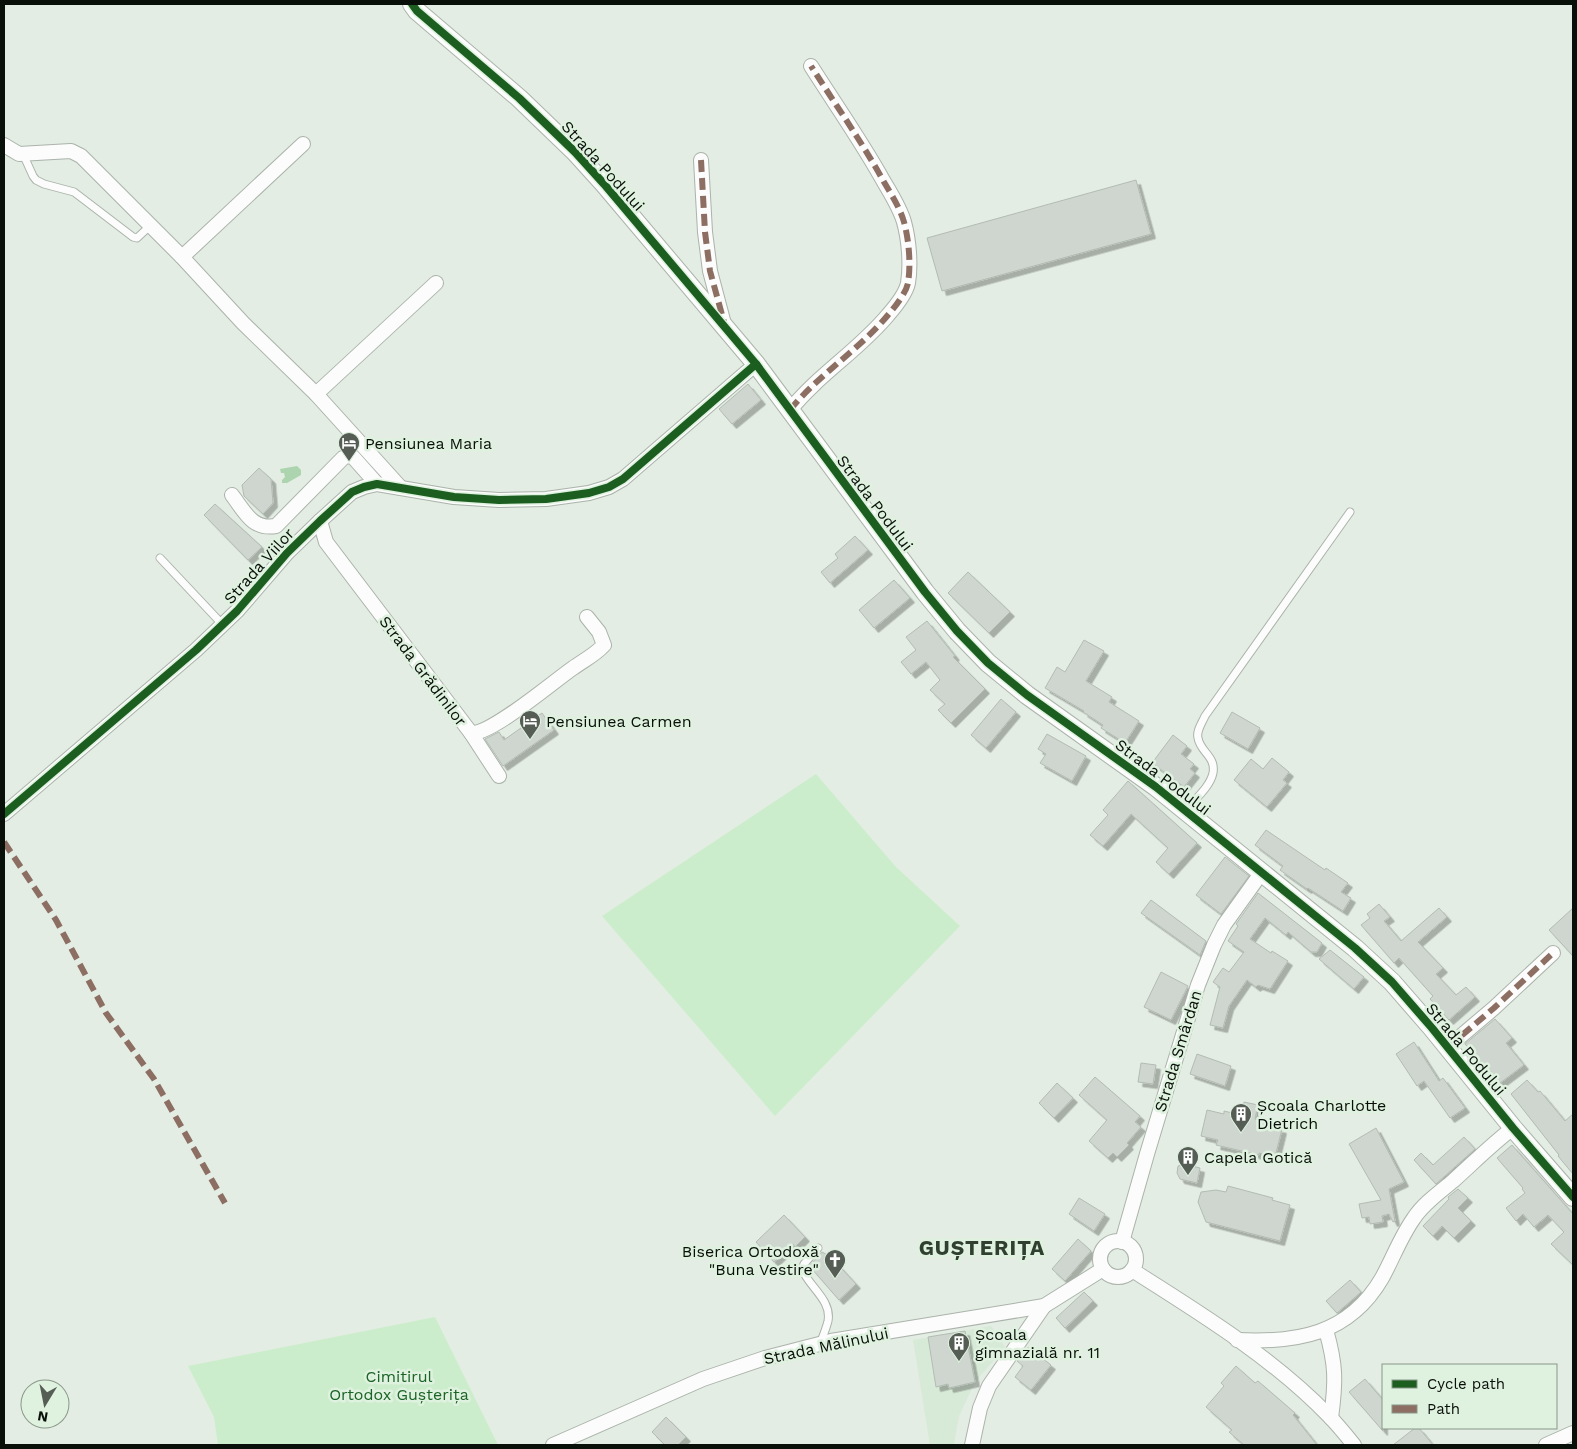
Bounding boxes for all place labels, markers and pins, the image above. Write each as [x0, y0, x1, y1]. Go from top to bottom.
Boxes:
hotel icon: Pensiunea Maria [337, 431, 361, 462]
place label: Pensiunea Maria [365, 434, 492, 453]
hotel icon: Pensiunea Carmen [518, 709, 542, 740]
place label: Pensiunea Carmen [546, 712, 692, 731]
place label: Școala Charlotte Dietrich [1257, 1096, 1386, 1133]
building icon: Școala Charlotte Dietrich [1229, 1102, 1253, 1133]
building icon: Capela Gotică [1176, 1145, 1200, 1176]
place label: Capela Gotică [1204, 1148, 1312, 1167]
place label: Biserica Ortodoxă "Buna Vestire" [682, 1242, 819, 1279]
church icon: Biserica Ortodoxă "Buna Vestire" [823, 1248, 847, 1279]
place label: Școala gimnazială nr. 11 [975, 1325, 1100, 1362]
building icon: Școala gimnazială nr. 11 [947, 1331, 971, 1362]

